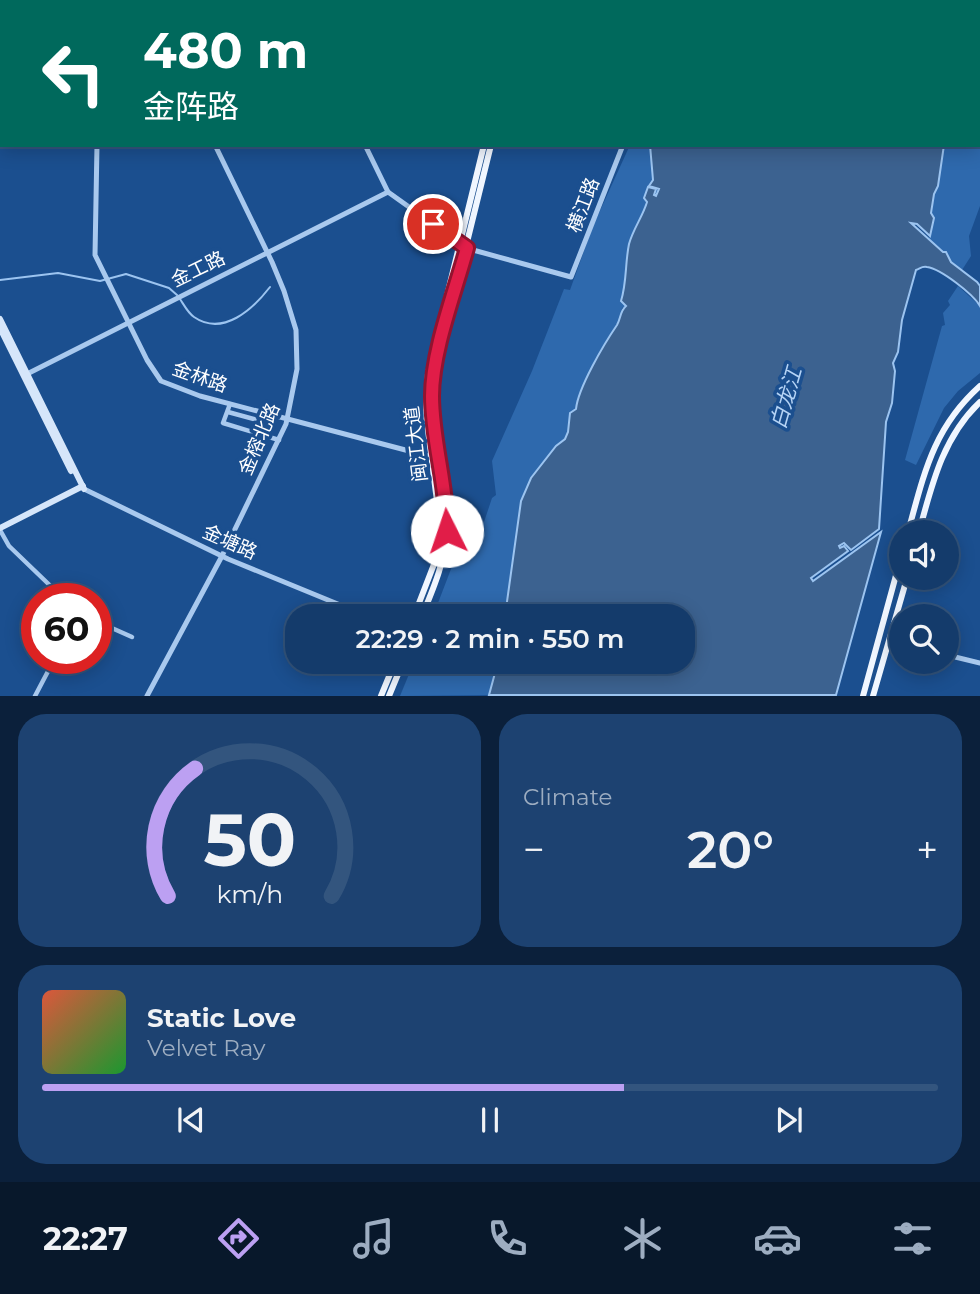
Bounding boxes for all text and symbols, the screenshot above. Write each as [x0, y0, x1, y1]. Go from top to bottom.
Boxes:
text: 480 m [143, 21, 308, 80]
icon: left [28, 28, 119, 119]
text: 金阵路 [143, 87, 239, 126]
street label: 横江路 [562, 174, 604, 236]
pin [403, 194, 463, 254]
icon: arrive [414, 205, 452, 243]
street label: 金工路 [167, 246, 229, 292]
street label: 金林路 [169, 357, 231, 397]
water label: 白龙江 [765, 362, 807, 432]
street label: 金榕北路 [234, 400, 284, 478]
street label: 闽江大道 [400, 405, 432, 483]
position arrow [410, 494, 484, 568]
street label: 金塘路 [199, 520, 261, 564]
map controls [889, 520, 959, 674]
button: sound [889, 520, 959, 590]
speed limit sign: 60 [21, 583, 112, 674]
button: search [889, 604, 959, 674]
text: 22:29 · 2 min · 550 m [356, 623, 624, 655]
text: Climate [523, 783, 612, 811]
text: 50 [203, 797, 296, 885]
text: 20° [687, 818, 774, 881]
text: − [523, 826, 545, 873]
text: + [916, 826, 938, 873]
text: km/h [216, 879, 283, 909]
text: Static Love [147, 1002, 296, 1034]
text: Velvet Ray [147, 1034, 265, 1062]
icon: previous [172, 1101, 210, 1139]
icon: pause [471, 1101, 509, 1139]
icon: next [770, 1101, 808, 1139]
icon: directions [214, 1214, 263, 1263]
icon: music [349, 1214, 398, 1263]
icon: phone [483, 1214, 532, 1263]
icon: climate [618, 1214, 667, 1263]
icon: car [753, 1214, 802, 1263]
icon: filters [888, 1214, 937, 1263]
text: 22:27 [43, 1219, 128, 1258]

